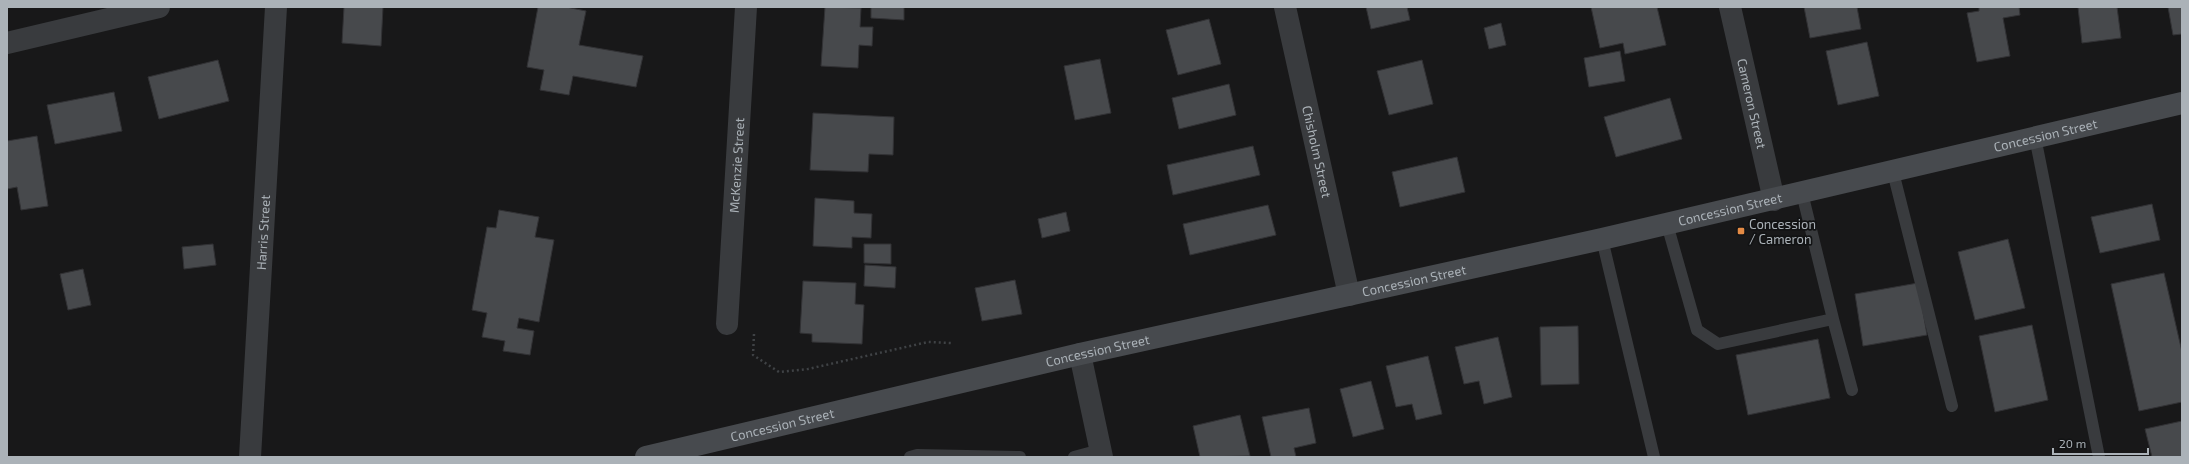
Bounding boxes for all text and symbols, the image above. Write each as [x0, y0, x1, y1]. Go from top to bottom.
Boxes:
street label: Cameron Street [1734, 57, 1770, 150]
street label: Chisholm Street [1299, 104, 1335, 199]
street label: Concession Street [1992, 115, 2099, 155]
street label: McKenzie Street [726, 117, 747, 214]
street label: Concession Street [1676, 189, 1783, 229]
street label: Harris Street [253, 194, 273, 270]
place label: Concession / Cameron [1749, 216, 1816, 247]
marker: Concession / Cameron [1736, 226, 1746, 236]
street label: Concession Street [1360, 261, 1468, 300]
street label: Concession Street [1044, 331, 1151, 370]
street label: Concession Street [729, 405, 836, 445]
scale bar [2053, 430, 2148, 456]
text: 20 m [2059, 436, 2086, 450]

